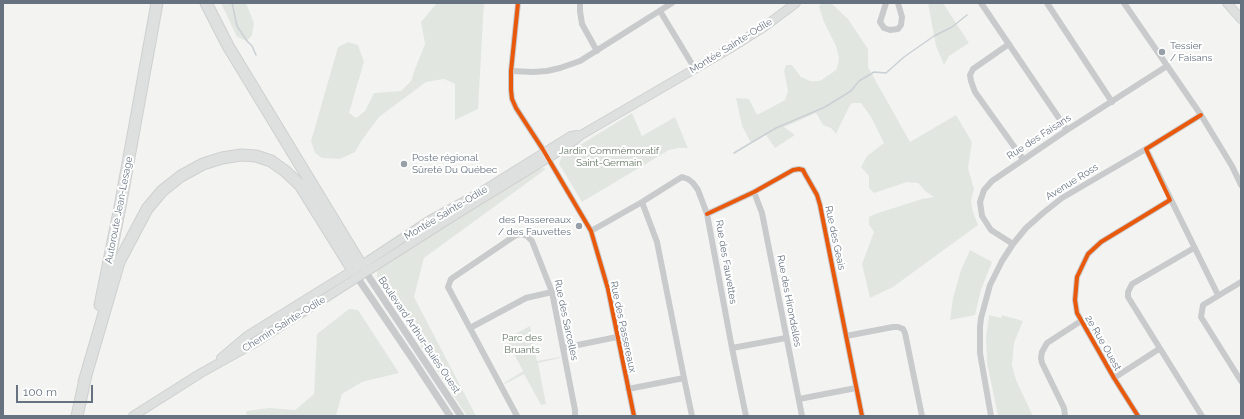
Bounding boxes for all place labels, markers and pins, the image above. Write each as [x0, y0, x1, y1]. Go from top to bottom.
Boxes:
place label: Tessier / Faisans [1170, 40, 1212, 64]
marker: Tessier / Faisans [1157, 47, 1167, 57]
place label: Poste régional Sûreté Du Québec [412, 152, 497, 176]
marker: Poste régional Sûreté Du Québec [399, 159, 409, 169]
place label: des Passereaux / des Fauvettes [498, 214, 571, 238]
marker: des Passereaux / des Fauvettes [574, 221, 584, 231]

